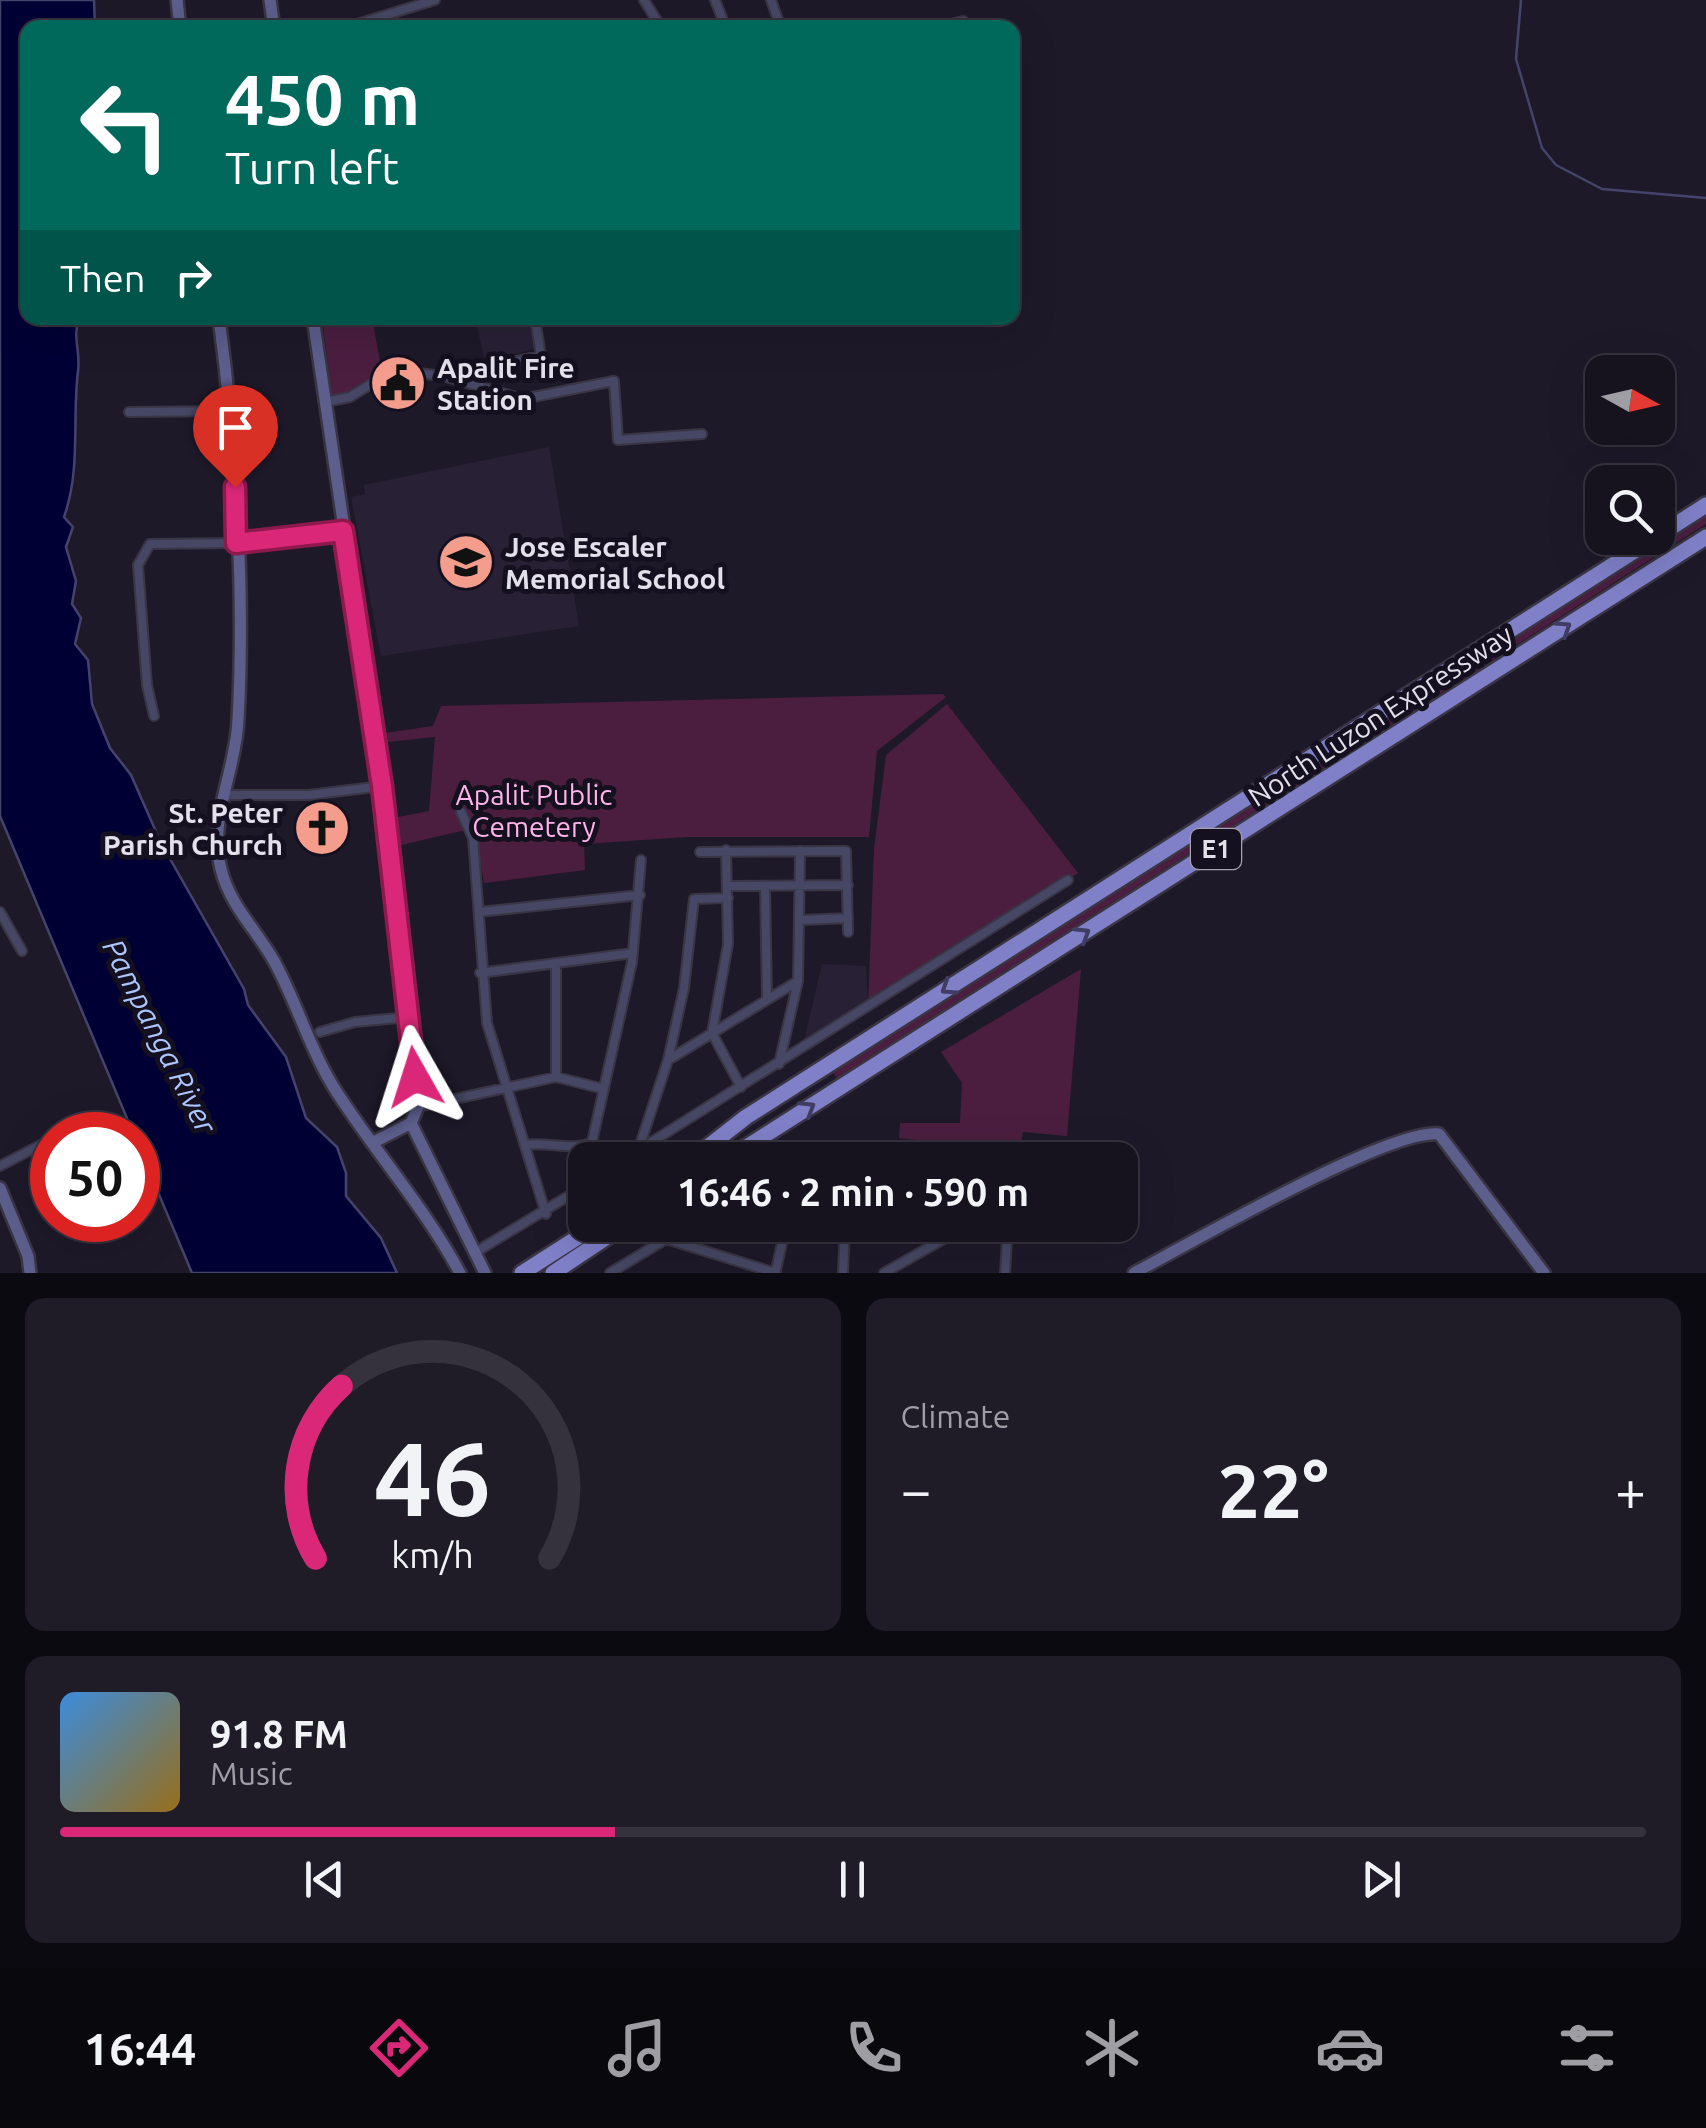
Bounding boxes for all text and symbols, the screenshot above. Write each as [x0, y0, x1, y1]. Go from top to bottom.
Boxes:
icon: left [60, 60, 190, 190]
text: 450 m [225, 60, 420, 138]
text: Turn left [225, 142, 399, 193]
icon: right [166, 250, 221, 305]
text: Then [60, 257, 146, 299]
place label: Apalit Fire Station [437, 352, 575, 415]
public building icon: Apalit Fire Station [368, 353, 428, 413]
north arrow [1585, 355, 1675, 445]
map controls [1585, 355, 1675, 555]
pin [193, 385, 278, 488]
icon: arrive [208, 400, 263, 455]
button: search [1585, 465, 1675, 555]
place label: Jose Escaler Memorial School [505, 531, 725, 594]
school or university icon: Jose Escaler Memorial School [436, 532, 496, 592]
street label: North Luzon Expressway [1242, 618, 1518, 812]
one-way arrow [1553, 621, 1571, 640]
park label: Apalit Public Cemetery [456, 779, 612, 842]
place label: St. Peter Parish Church [103, 797, 283, 860]
church icon: St. Peter Parish Church [292, 798, 352, 858]
road number: E1 [1191, 829, 1241, 869]
one-way arrow [1072, 927, 1090, 946]
water label: Pampanga River [96, 933, 224, 1140]
one-way arrow [941, 975, 959, 994]
position arrow [363, 1025, 467, 1129]
one-way arrow [797, 1101, 815, 1120]
speed limit sign: 50 [30, 1112, 160, 1242]
text: 16:46 · 2 min · 590 m [677, 1171, 1029, 1213]
text: Climate [901, 1398, 1011, 1434]
text: 46 [374, 1419, 491, 1536]
text: 22° [1218, 1448, 1329, 1532]
text: − [901, 1459, 932, 1520]
text: + [1615, 1459, 1646, 1520]
text: km/h [391, 1535, 474, 1575]
text: 91.8 FM [210, 1713, 348, 1755]
text: Music [210, 1755, 293, 1791]
icon: previous [297, 1852, 352, 1907]
icon: pause [825, 1852, 880, 1907]
icon: next [1354, 1852, 1409, 1907]
icon: directions [364, 2013, 434, 2083]
icon: music [602, 2013, 672, 2083]
icon: phone [839, 2013, 909, 2083]
icon: climate [1077, 2013, 1147, 2083]
icon: car [1315, 2013, 1385, 2083]
icon: filters [1552, 2013, 1622, 2083]
text: 16:44 [84, 2023, 196, 2074]

